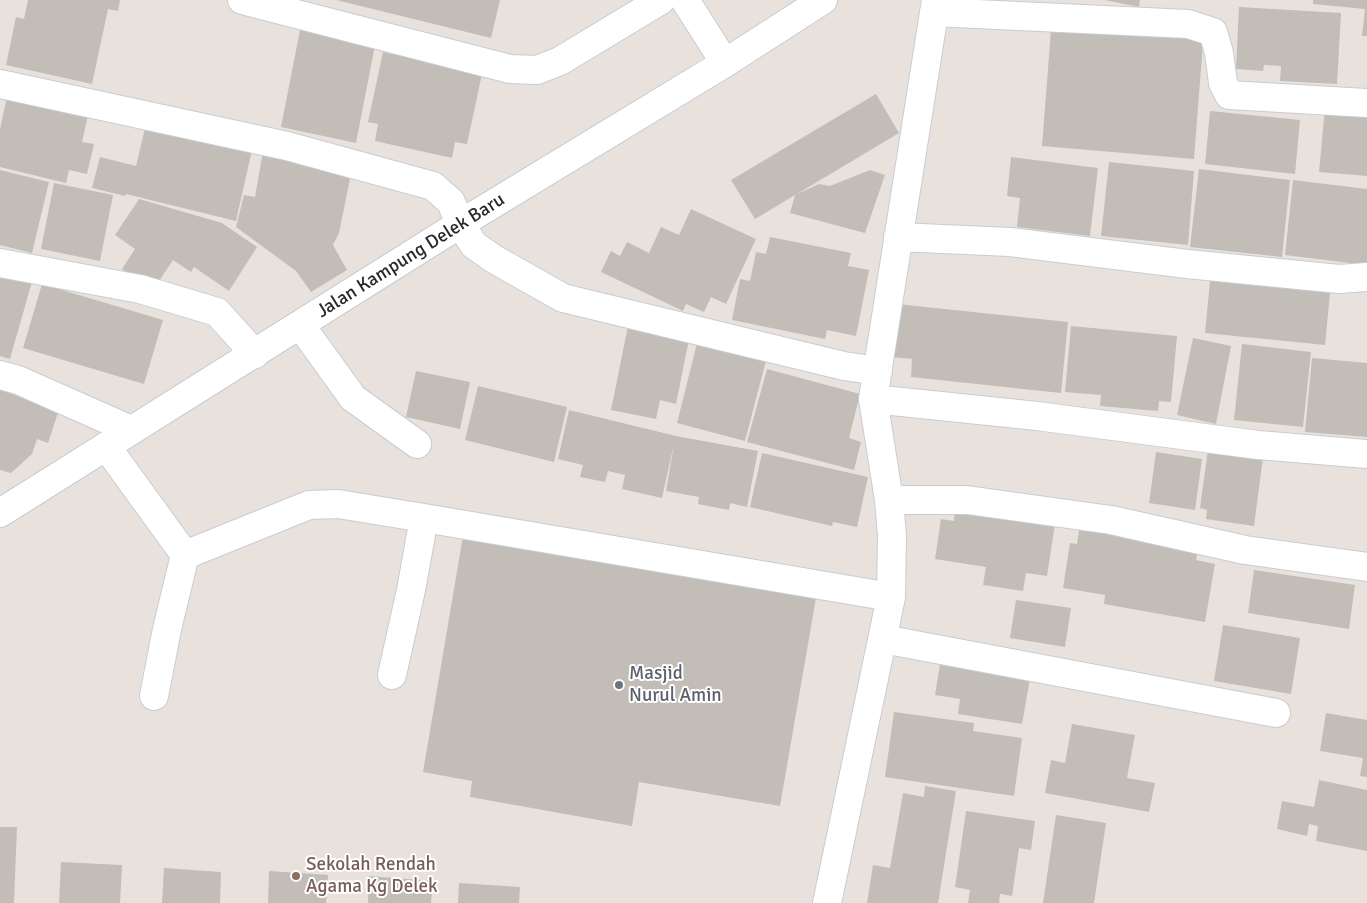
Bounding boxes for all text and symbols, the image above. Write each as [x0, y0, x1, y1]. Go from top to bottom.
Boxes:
street label: Jalan Kampung Delek Baru [313, 189, 509, 323]
place label: Masjid Nurul Amin [629, 663, 722, 707]
marker: Masjid Nurul Amin [613, 679, 625, 691]
place label: Sekolah Rendah Agama Kg Delek [306, 854, 438, 898]
marker: Sekolah Rendah Agama Kg Delek [290, 870, 302, 882]

